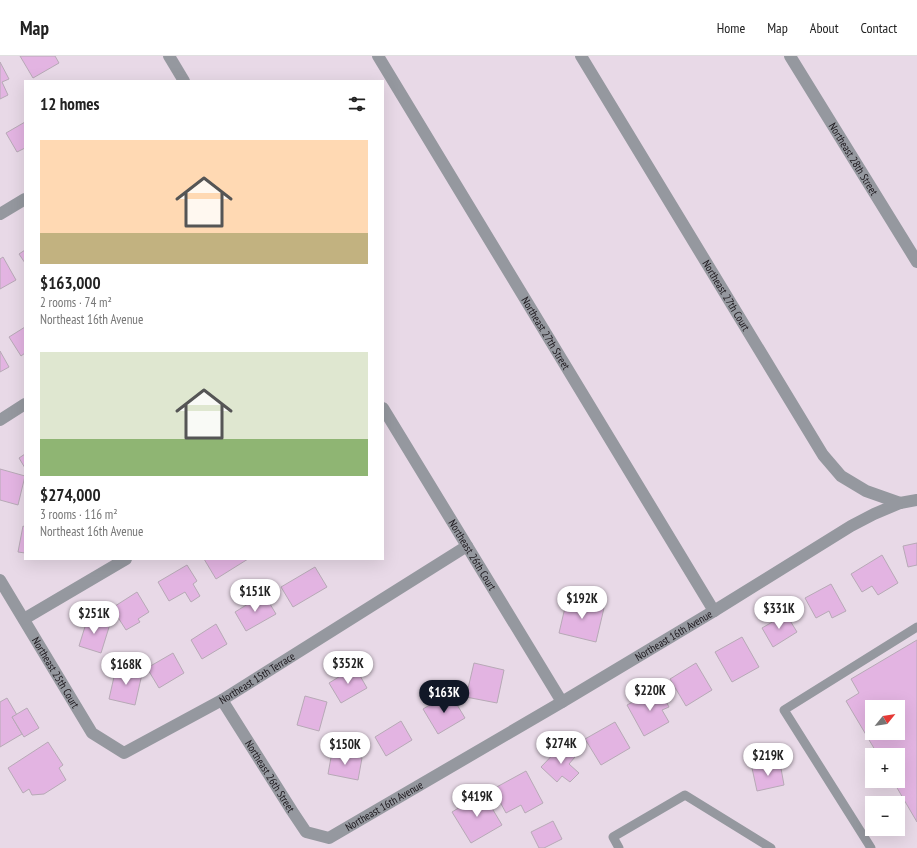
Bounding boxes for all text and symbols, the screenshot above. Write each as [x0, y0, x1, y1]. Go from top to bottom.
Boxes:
text: Map [20, 16, 49, 40]
text: Home [717, 19, 745, 37]
text: Map [767, 19, 788, 37]
text: About [810, 19, 839, 37]
text: Contact [861, 19, 897, 37]
text: 12 homes [40, 93, 99, 115]
icon: filters [346, 93, 368, 115]
street label: Northeast 28th Street [826, 120, 881, 198]
icon: home [168, 166, 240, 238]
street label: Northeast 27th Court [699, 257, 753, 333]
text: $163,000 [40, 272, 101, 294]
text: 2 rooms · 74 m² [40, 294, 112, 311]
street label: Northeast 27th Street [518, 294, 573, 372]
text: Northeast 16th Avenue [40, 311, 143, 328]
icon: home [168, 378, 240, 450]
text: $274,000 [40, 484, 101, 506]
text: 3 rooms · 116 m² [40, 506, 118, 523]
street label: Northeast 26th Court [446, 517, 499, 593]
text: Northeast 16th Avenue [40, 523, 143, 540]
pin: $151K [227, 579, 283, 613]
text: $151K [239, 583, 271, 600]
pin: $192K [554, 586, 610, 620]
text: $192K [566, 590, 598, 607]
pin: $331K [751, 596, 807, 630]
text: $331K [763, 600, 795, 617]
pin: $251K [66, 601, 122, 635]
text: $251K [78, 605, 110, 622]
street label: Northeast 16th Avenue [632, 607, 715, 664]
street label: Northeast 25th Court [29, 634, 82, 711]
street label: Northeast 15th Terrace [217, 649, 298, 707]
pin: $352K [320, 651, 376, 685]
pin: $168K [98, 652, 154, 686]
text: $352K [332, 655, 364, 672]
text: $168K [110, 656, 142, 673]
pin: $220K [622, 678, 678, 712]
pin: $163K [416, 680, 472, 714]
text: $220K [634, 682, 666, 699]
text: $163K [428, 684, 460, 701]
north arrow [865, 700, 905, 740]
map controls [865, 700, 905, 836]
pin: $274K [533, 731, 589, 765]
pin: $150K [317, 732, 373, 766]
text: $274K [545, 735, 577, 752]
text: $150K [329, 736, 361, 753]
street label: Northeast 26th Street [242, 737, 298, 815]
pin: $219K [740, 743, 796, 777]
text: $219K [752, 747, 784, 764]
button: + [865, 748, 905, 788]
street label: Northeast 16th Avenue [343, 778, 426, 834]
pin: $419K [449, 784, 505, 818]
text: $419K [461, 788, 493, 805]
button: − [865, 796, 905, 836]

